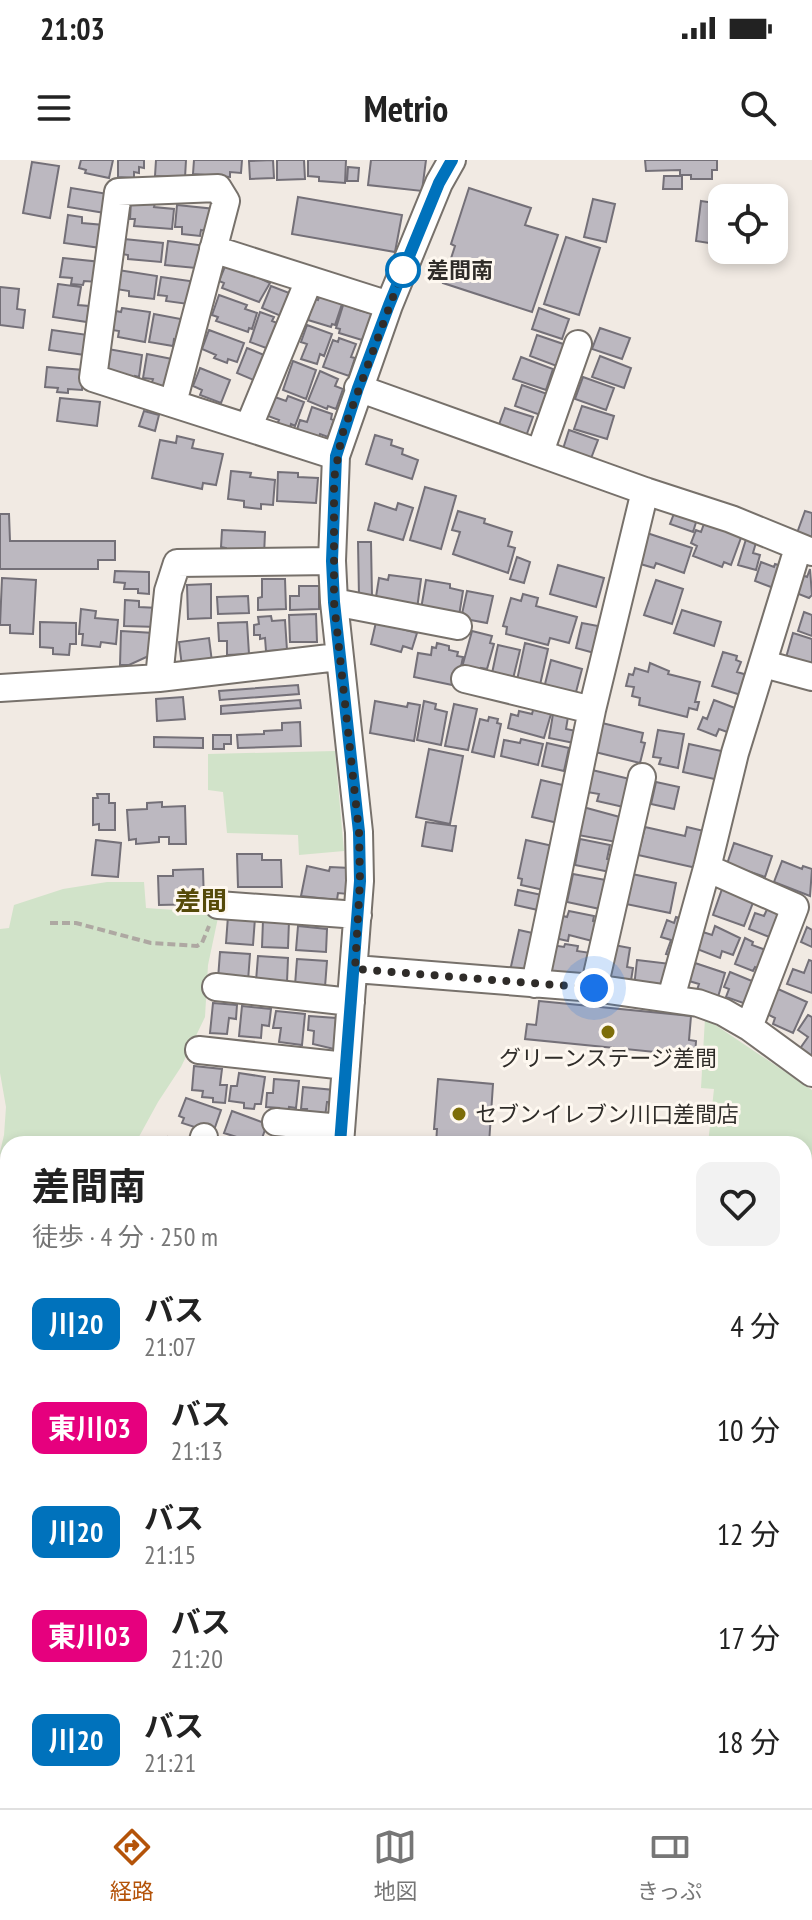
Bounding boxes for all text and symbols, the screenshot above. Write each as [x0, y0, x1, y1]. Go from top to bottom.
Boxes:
text: 21:03 [40, 9, 105, 48]
text: Metrio [364, 85, 448, 132]
icon: menu [32, 86, 76, 130]
icon: search [736, 86, 780, 130]
map controls [708, 184, 788, 264]
button: locate [708, 184, 788, 264]
marker: 差間南 [386, 253, 420, 287]
place label: 差間南 [427, 256, 493, 284]
district label: 差間 [175, 884, 227, 917]
your location [574, 968, 614, 1008]
marker: グリーンステージ差間 [599, 1023, 617, 1041]
place label: グリーンステージ差間 [499, 1044, 717, 1072]
place label: セブンイレブン川口差間店 [475, 1100, 739, 1128]
marker: セブンイレブン川口差間店 [450, 1105, 468, 1123]
text: 差間南 [32, 1161, 146, 1210]
button: heart [696, 1162, 780, 1246]
text: 徒歩 · 4 分 · 250 m [32, 1220, 218, 1253]
text: バス [144, 1290, 204, 1329]
text: 川20 [49, 1305, 103, 1342]
text: 4 分 [730, 1306, 780, 1345]
text: 21:07 [144, 1330, 196, 1363]
text: バス [171, 1394, 231, 1433]
text: 東川03 [48, 1409, 131, 1446]
text: 10 分 [717, 1410, 780, 1449]
text: 21:13 [171, 1434, 223, 1467]
text: バス [144, 1498, 204, 1537]
text: 川20 [49, 1513, 103, 1550]
text: 12 分 [717, 1514, 780, 1553]
text: 21:15 [144, 1538, 196, 1571]
text: バス [171, 1602, 231, 1641]
text: 東川03 [48, 1617, 131, 1654]
text: 17 分 [718, 1618, 780, 1657]
text: 21:20 [171, 1642, 223, 1675]
text: バス [144, 1706, 204, 1745]
text: 川20 [49, 1721, 103, 1758]
text: 18 分 [717, 1722, 780, 1761]
text: 21:21 [144, 1746, 196, 1779]
tab: 経路 [110, 1825, 154, 1905]
tab: 地図 [373, 1825, 417, 1905]
tab: きっぷ [637, 1825, 702, 1905]

